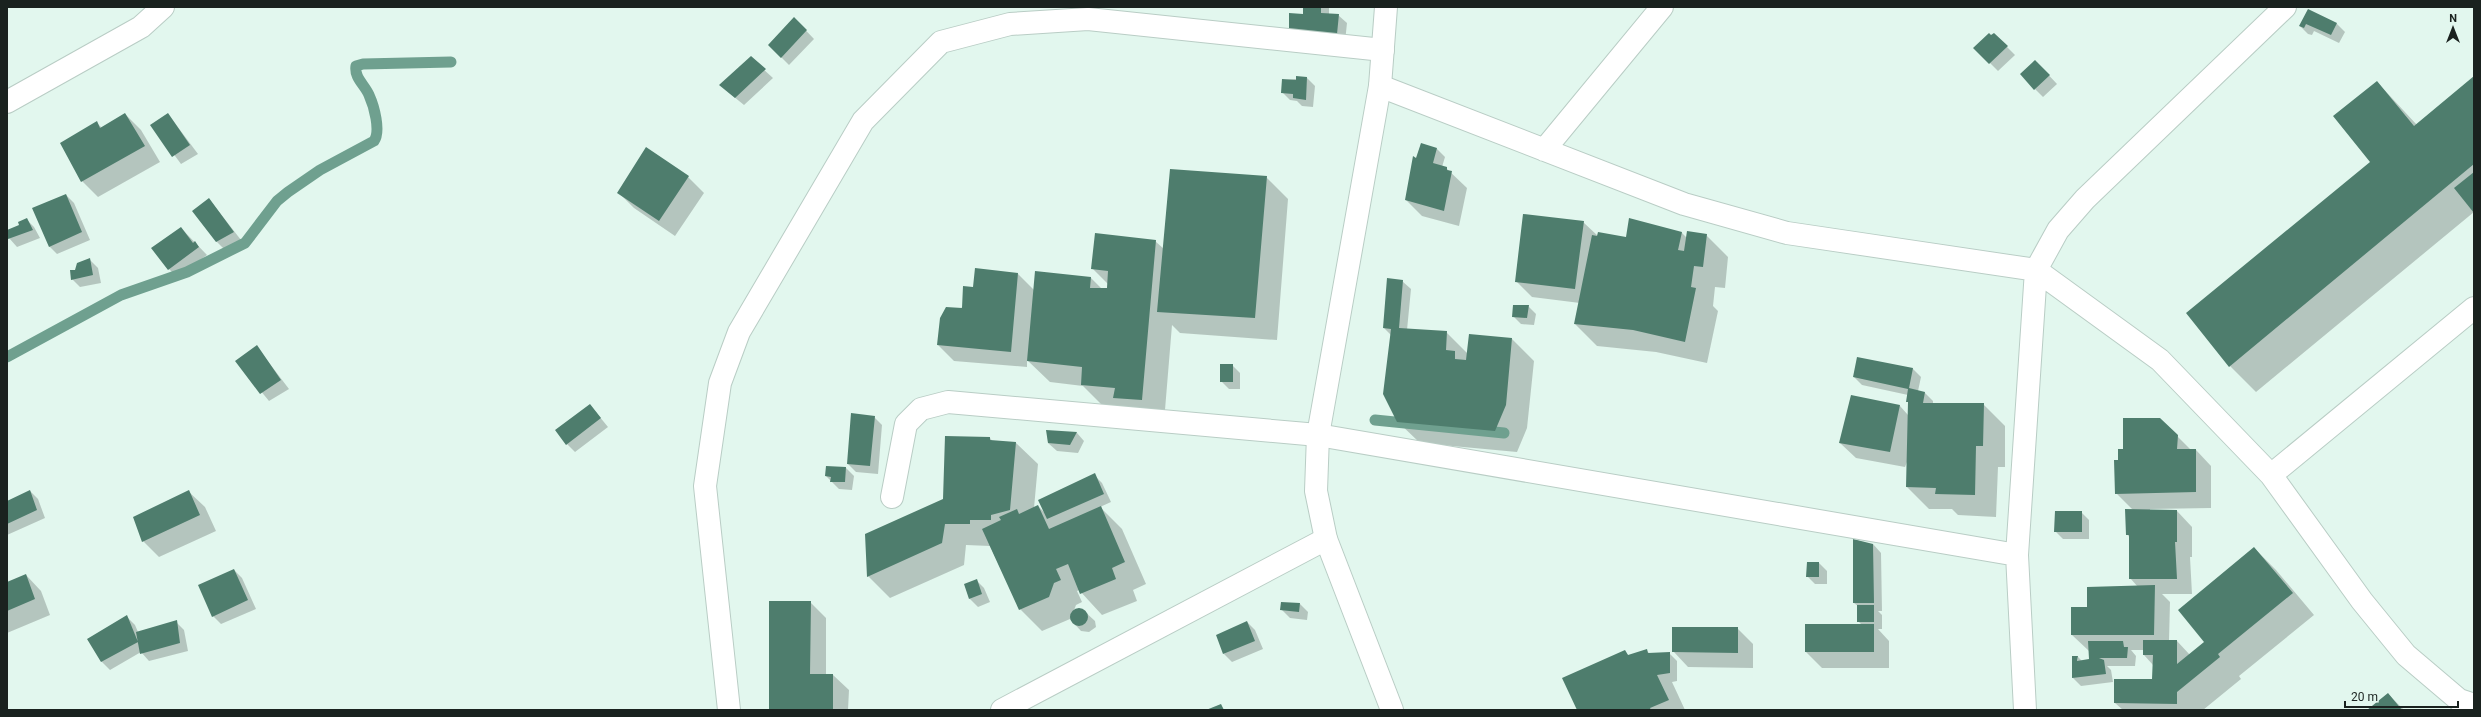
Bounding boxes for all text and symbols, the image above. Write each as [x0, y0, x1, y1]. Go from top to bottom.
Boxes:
north arrow [2433, 8, 2473, 48]
text: N [2449, 12, 2457, 25]
scale bar [2345, 683, 2458, 709]
text: 20 m [2351, 690, 2378, 704]

